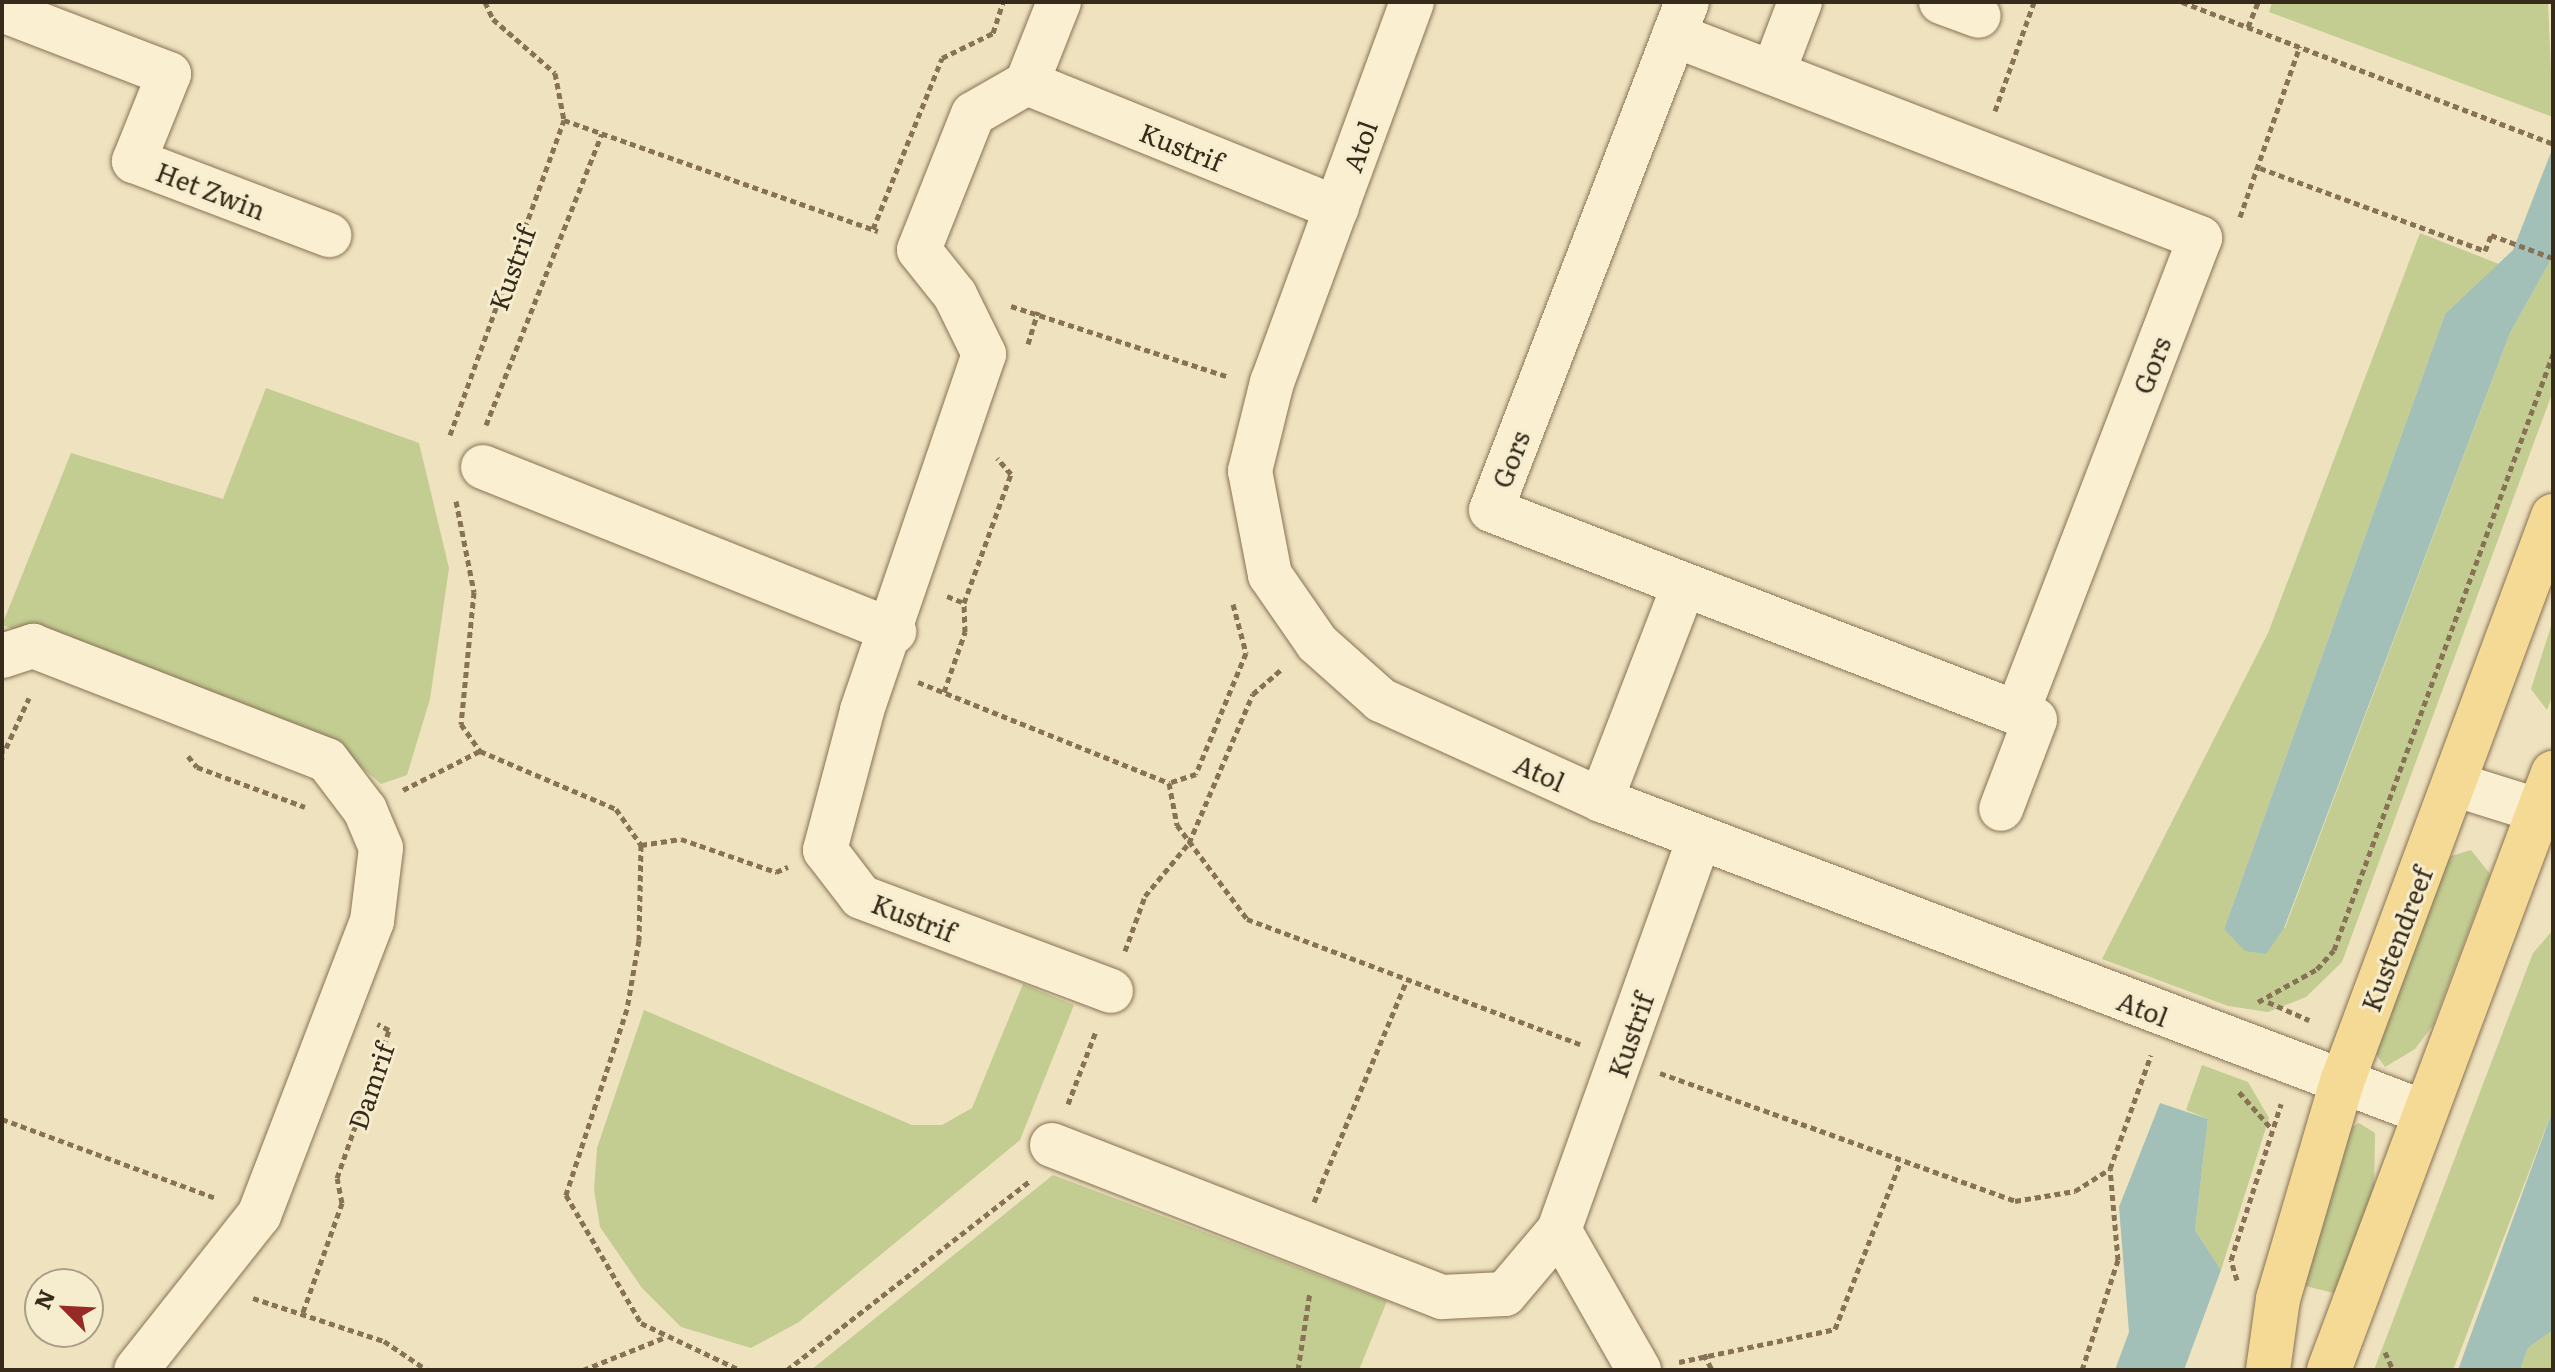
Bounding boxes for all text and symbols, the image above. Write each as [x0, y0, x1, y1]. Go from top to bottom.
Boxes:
street label: Kustrif [1136, 115, 1228, 177]
street label: Atol [1335, 116, 1383, 176]
street label: Het Zwin [152, 155, 270, 225]
street label: Kustrif [481, 222, 541, 314]
street label: Gors [2126, 332, 2176, 398]
street label: Gors [1485, 426, 1535, 492]
street label: Atol [1510, 747, 1570, 797]
street label: Kustendreef [2354, 862, 2438, 1016]
street label: Kustrif [868, 887, 960, 947]
street label: Atol [2113, 984, 2173, 1032]
street label: Kustrif [1601, 989, 1659, 1081]
street label: Damrif [341, 1039, 399, 1133]
north arrow [24, 1268, 104, 1348]
text: N [25, 1284, 62, 1314]

